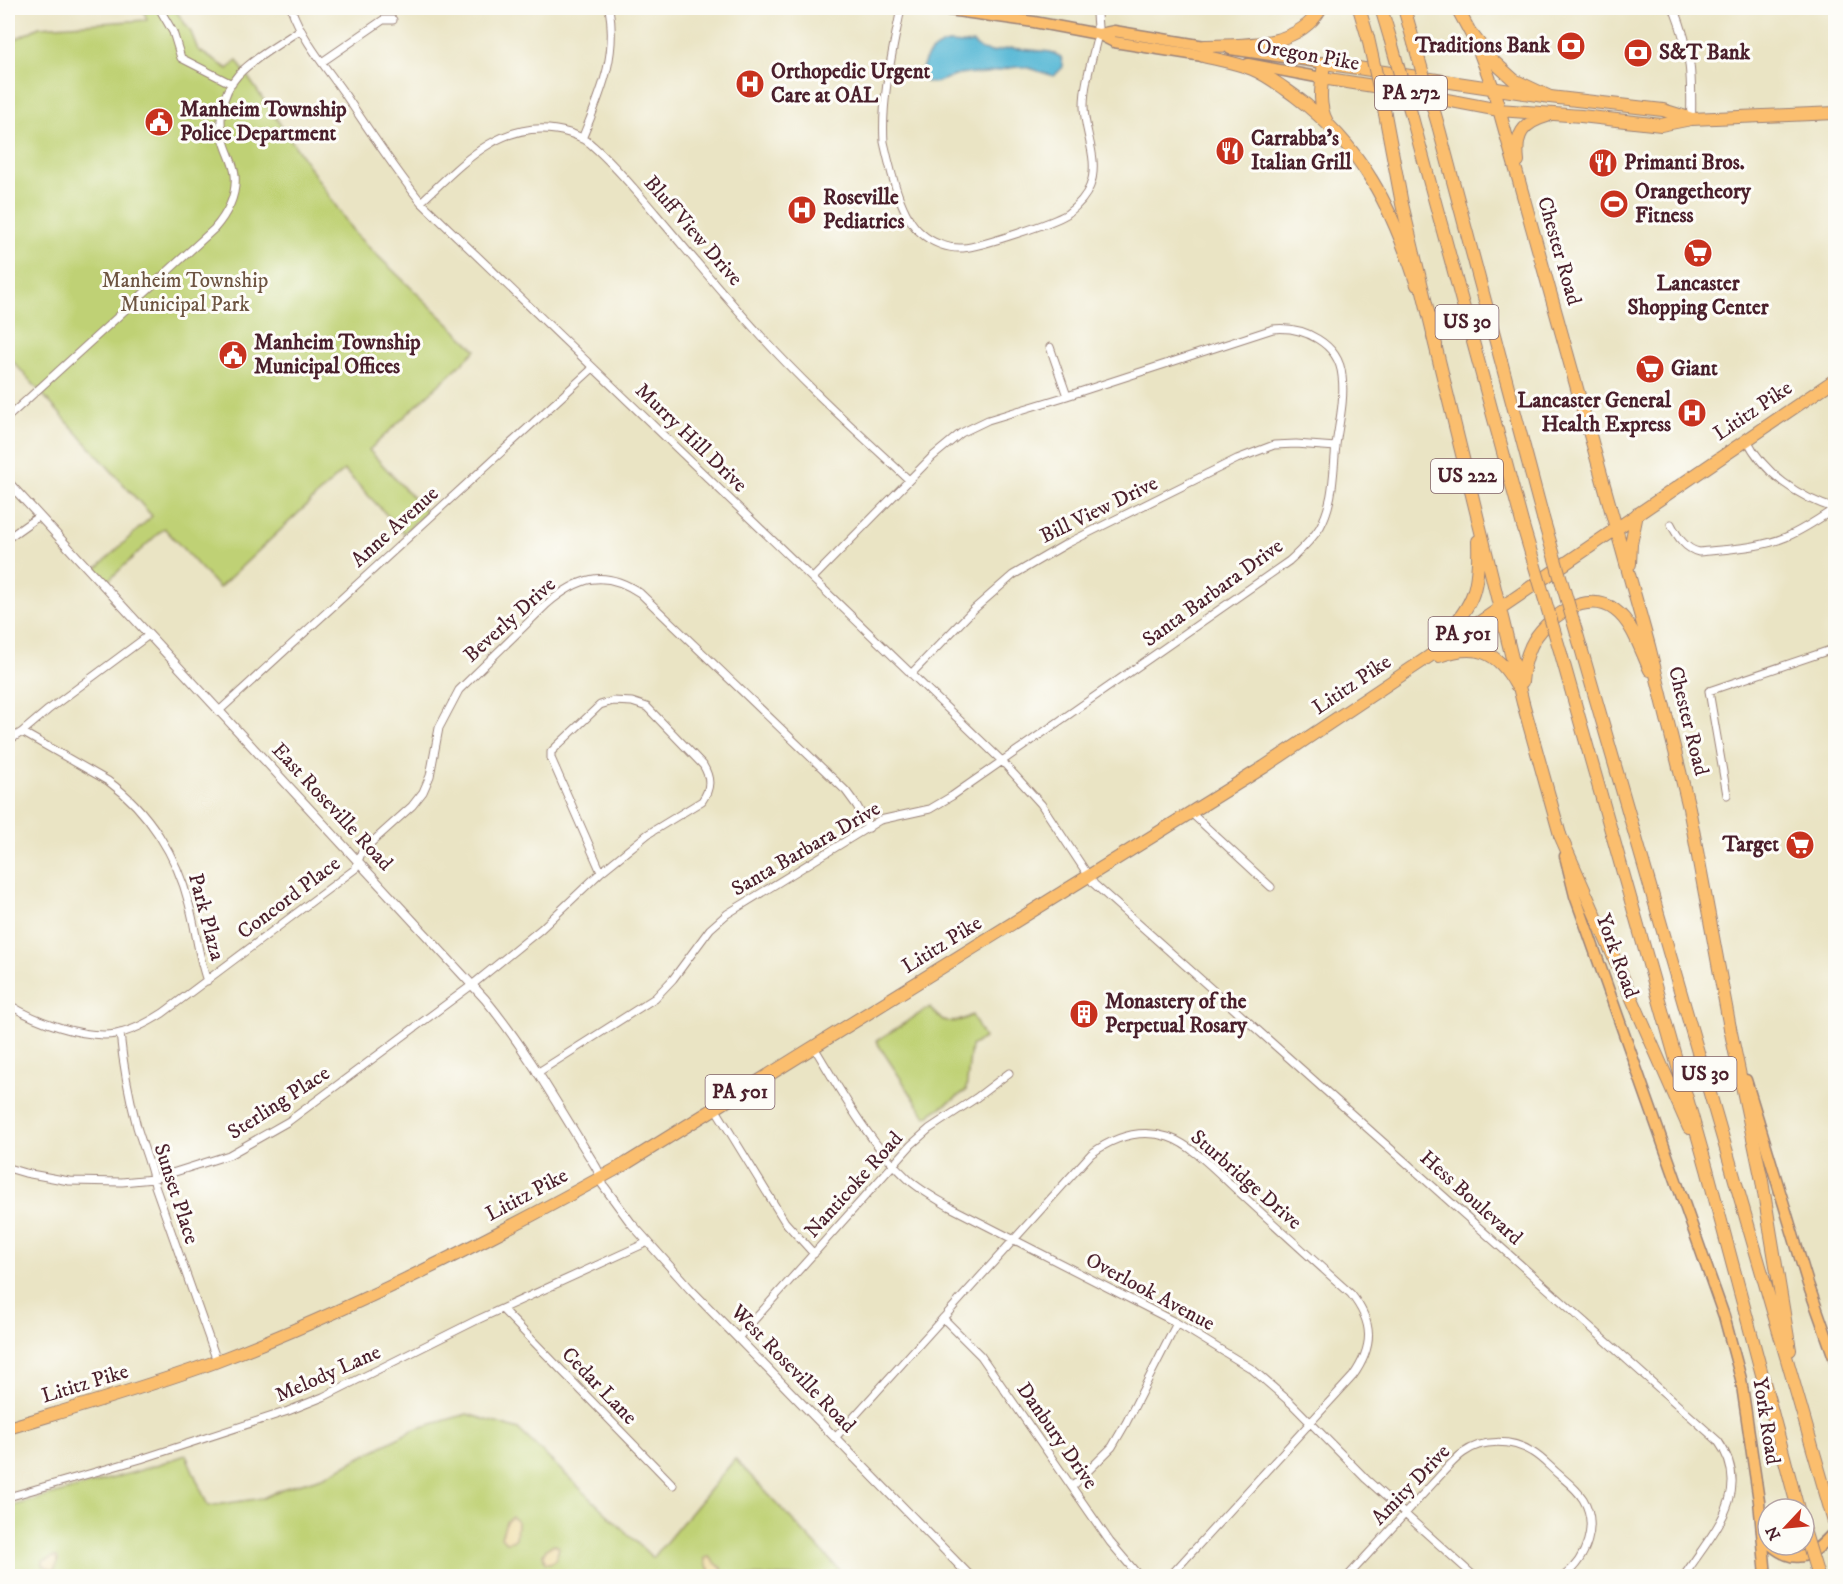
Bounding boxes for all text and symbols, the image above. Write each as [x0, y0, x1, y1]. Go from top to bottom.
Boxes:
bank icon: Traditions Bank [1555, 30, 1587, 62]
street label: Oregon Pike [1255, 33, 1362, 77]
place label: Traditions Bank [1414, 33, 1551, 59]
bank icon: S&T Bank [1622, 37, 1654, 69]
place label: S&T Bank [1659, 40, 1751, 66]
place label: Orthopedic Urgent Care at OAL [771, 59, 930, 109]
hospital icon: Orthopedic Urgent Care at OAL [734, 68, 766, 100]
road number: PA 272 [1375, 76, 1447, 110]
place label: Manheim Township Police Department [180, 97, 347, 147]
public building icon: Manheim Township Police Department [143, 106, 175, 138]
place label: Carrabba's Italian Grill [1251, 126, 1352, 176]
restaurant icon: Carrabba's Italian Grill [1214, 135, 1246, 167]
restaurant icon: Primanti Bros. [1587, 147, 1619, 179]
place label: Primanti Bros. [1624, 150, 1745, 176]
street label: Bluff View Drive [638, 171, 748, 292]
place label: Orangetheory Fitness [1635, 179, 1752, 229]
place label: Roseville Pediatrics [823, 185, 904, 235]
sports icon: Orangetheory Fitness [1598, 188, 1630, 220]
hospital icon: Roseville Pediatrics [786, 194, 818, 226]
street label: Chester Road [1531, 194, 1587, 309]
supermarket icon: Lancaster Shopping Center [1682, 237, 1714, 269]
park label: Manheim Township Municipal Park [102, 268, 268, 318]
place label: Lancaster Shopping Center [1627, 271, 1770, 321]
road number: US 30 [1436, 305, 1498, 339]
place label: Manheim Township Municipal Offices [254, 330, 421, 380]
public building icon: Manheim Township Municipal Offices [217, 339, 249, 371]
supermarket icon: Giant [1634, 353, 1666, 385]
place label: Giant [1671, 356, 1718, 382]
street label: Lititz Pike [1709, 375, 1798, 447]
street label: Murry Hill Drive [629, 378, 753, 498]
place label: Lancaster General Health Express [1517, 388, 1672, 438]
hospital icon: Lancaster General Health Express [1676, 397, 1708, 429]
road number: US 222 [1431, 459, 1503, 493]
street label: Bill View Drive [1036, 470, 1162, 550]
street label: Anne Avenue [346, 481, 444, 573]
street label: Santa Barbara Drive [1138, 533, 1289, 653]
street label: Beverly Drive [459, 572, 562, 668]
road number: PA 501 [1428, 617, 1498, 651]
street label: Lititz Pike [1308, 649, 1397, 721]
street label: Chester Road [1662, 664, 1714, 779]
street label: East Roseville Road [266, 738, 398, 877]
street label: Santa Barbara Drive [727, 796, 885, 902]
supermarket icon: Target [1784, 829, 1816, 861]
place label: Target [1722, 832, 1779, 858]
street label: Concord Place [232, 851, 346, 945]
street label: Park Plaza [182, 871, 230, 963]
street label: Lititz Pike [897, 910, 987, 980]
street label: York Road [1590, 910, 1644, 1002]
place label: Monastery of the Perpetual Rosary [1105, 989, 1248, 1039]
building icon: Monastery of the Perpetual Rosary [1068, 998, 1100, 1030]
road number: US 30 [1674, 1057, 1736, 1091]
street label: Sterling Place [223, 1060, 335, 1146]
road number: PA 501 [706, 1075, 774, 1109]
street label: Sturbridge Drive [1185, 1124, 1307, 1236]
street label: Nanticoke Road [799, 1126, 909, 1244]
street label: Sunset Place [148, 1140, 205, 1248]
street label: Hess Boulevard [1414, 1145, 1528, 1251]
street label: Lititz Pike [481, 1162, 573, 1227]
street label: Overlook Avenue [1081, 1247, 1219, 1337]
street label: West Roseville Road [724, 1299, 861, 1439]
street label: Melody Lane [271, 1339, 385, 1409]
street label: Cedar Lane [556, 1342, 643, 1431]
street label: Lititz Pike [38, 1358, 132, 1409]
street label: York Road [1746, 1375, 1786, 1467]
street label: Danbury Drive [1011, 1378, 1104, 1495]
street label: Amity Drive [1366, 1439, 1456, 1531]
north arrow [1756, 1497, 1816, 1557]
text: N [1762, 1523, 1785, 1543]

